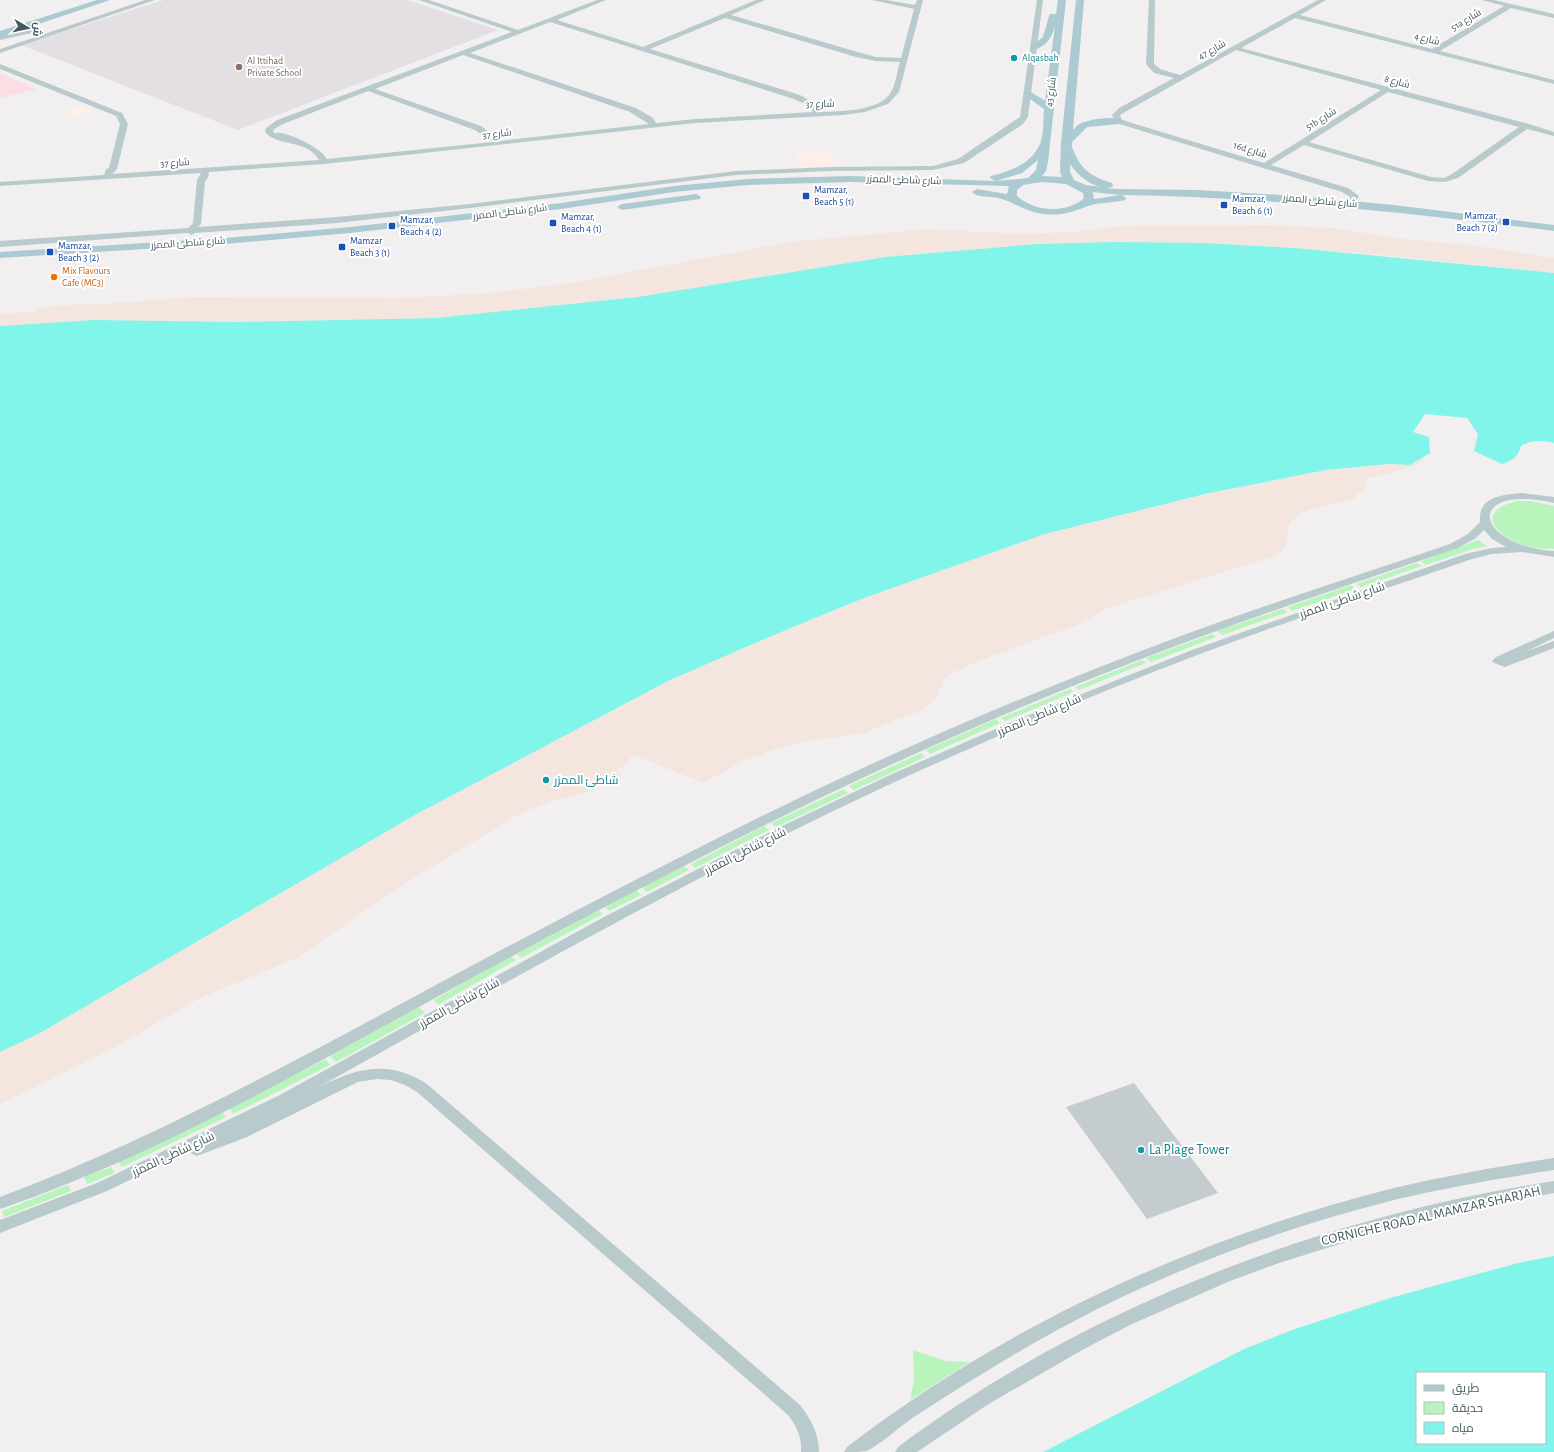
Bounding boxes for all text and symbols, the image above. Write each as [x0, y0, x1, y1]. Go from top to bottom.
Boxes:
street label: 51a شارع [1449, 7, 1483, 34]
north arrow [8, 8, 48, 48]
text: ش [30, 21, 44, 37]
street label: شارع 4 [1413, 31, 1441, 48]
street label: شارع 47 [1196, 38, 1228, 63]
marker: Alqasbah [1009, 53, 1019, 63]
place label: Alqasbah [1022, 53, 1059, 63]
place label: Al Ittihad Private School [247, 56, 302, 78]
marker: Al Ittihad Private School [234, 62, 244, 72]
street label: شارع 8 [1383, 74, 1411, 91]
street label: شارع 43 [1044, 77, 1059, 108]
street label: شارع 37 [805, 98, 835, 111]
street label: 51b شارع [1304, 106, 1339, 133]
street label: شارع 37 [482, 127, 512, 142]
street label: 16d شارع [1232, 140, 1268, 161]
street label: شارع 37 [160, 157, 190, 170]
street label: شارع شاطئ الممزر [865, 174, 942, 187]
place label: Mamzar, Beach 5 (1) [814, 185, 854, 207]
marker: Mamzar, Beach 5 (1) [801, 191, 811, 201]
street label: شارع شاطئ الممزر [1281, 193, 1358, 210]
place label: Mamzar, Beach 6 (1) [1232, 194, 1273, 216]
marker: Mamzar, Beach 6 (1) [1219, 200, 1229, 210]
street label: شارع شاطئ الممزر [471, 202, 548, 223]
place label: Mamzar, Beach 7 (2) [1457, 211, 1498, 233]
place label: Mamzar, Beach 4 (1) [561, 212, 602, 234]
place label: Mamzar, Beach 4 (2) [400, 215, 442, 237]
marker: Mamzar, Beach 7 (2) [1501, 217, 1511, 227]
marker: Mamzar, Beach 4 (1) [548, 218, 558, 228]
marker: Mamzar, Beach 4 (2) [387, 221, 397, 231]
street label: شارع شاطئ الممزر [149, 235, 226, 252]
place label: Mamzar Beach 3 (1) [350, 236, 390, 258]
place label: Mamzar, Beach 3 (2) [58, 241, 99, 263]
marker: Mamzar Beach 3 (1) [337, 242, 347, 252]
marker: Mamzar, Beach 3 (2) [45, 247, 55, 257]
place label: Mix Flavours Cafe (MC3) [62, 266, 111, 288]
marker: Mix Flavours Cafe (MC3) [49, 272, 59, 282]
street label: شارع شاطئ الممزر [1297, 580, 1387, 622]
street label: شارع شاطئ الممزر [994, 692, 1083, 740]
place label: شاطئ الممزر [553, 774, 619, 787]
marker: شاطئ الممزر [541, 775, 551, 785]
street label: شارع شاطئ الممزر [701, 825, 789, 879]
street label: شارع شاطئ الممزر [416, 976, 502, 1032]
street label: شارع شاطئ الممزر [129, 1130, 217, 1181]
place label: La Plage Tower [1149, 1143, 1230, 1157]
marker: La Plage Tower [1136, 1145, 1146, 1155]
street label: CORNICHE ROAD AL MAMZAR SHARJAH [1320, 1184, 1542, 1248]
legend [1416, 1372, 1546, 1444]
text: طريق [1452, 1382, 1480, 1395]
text: حديقة [1452, 1402, 1483, 1415]
text: مياه [1452, 1422, 1474, 1435]

